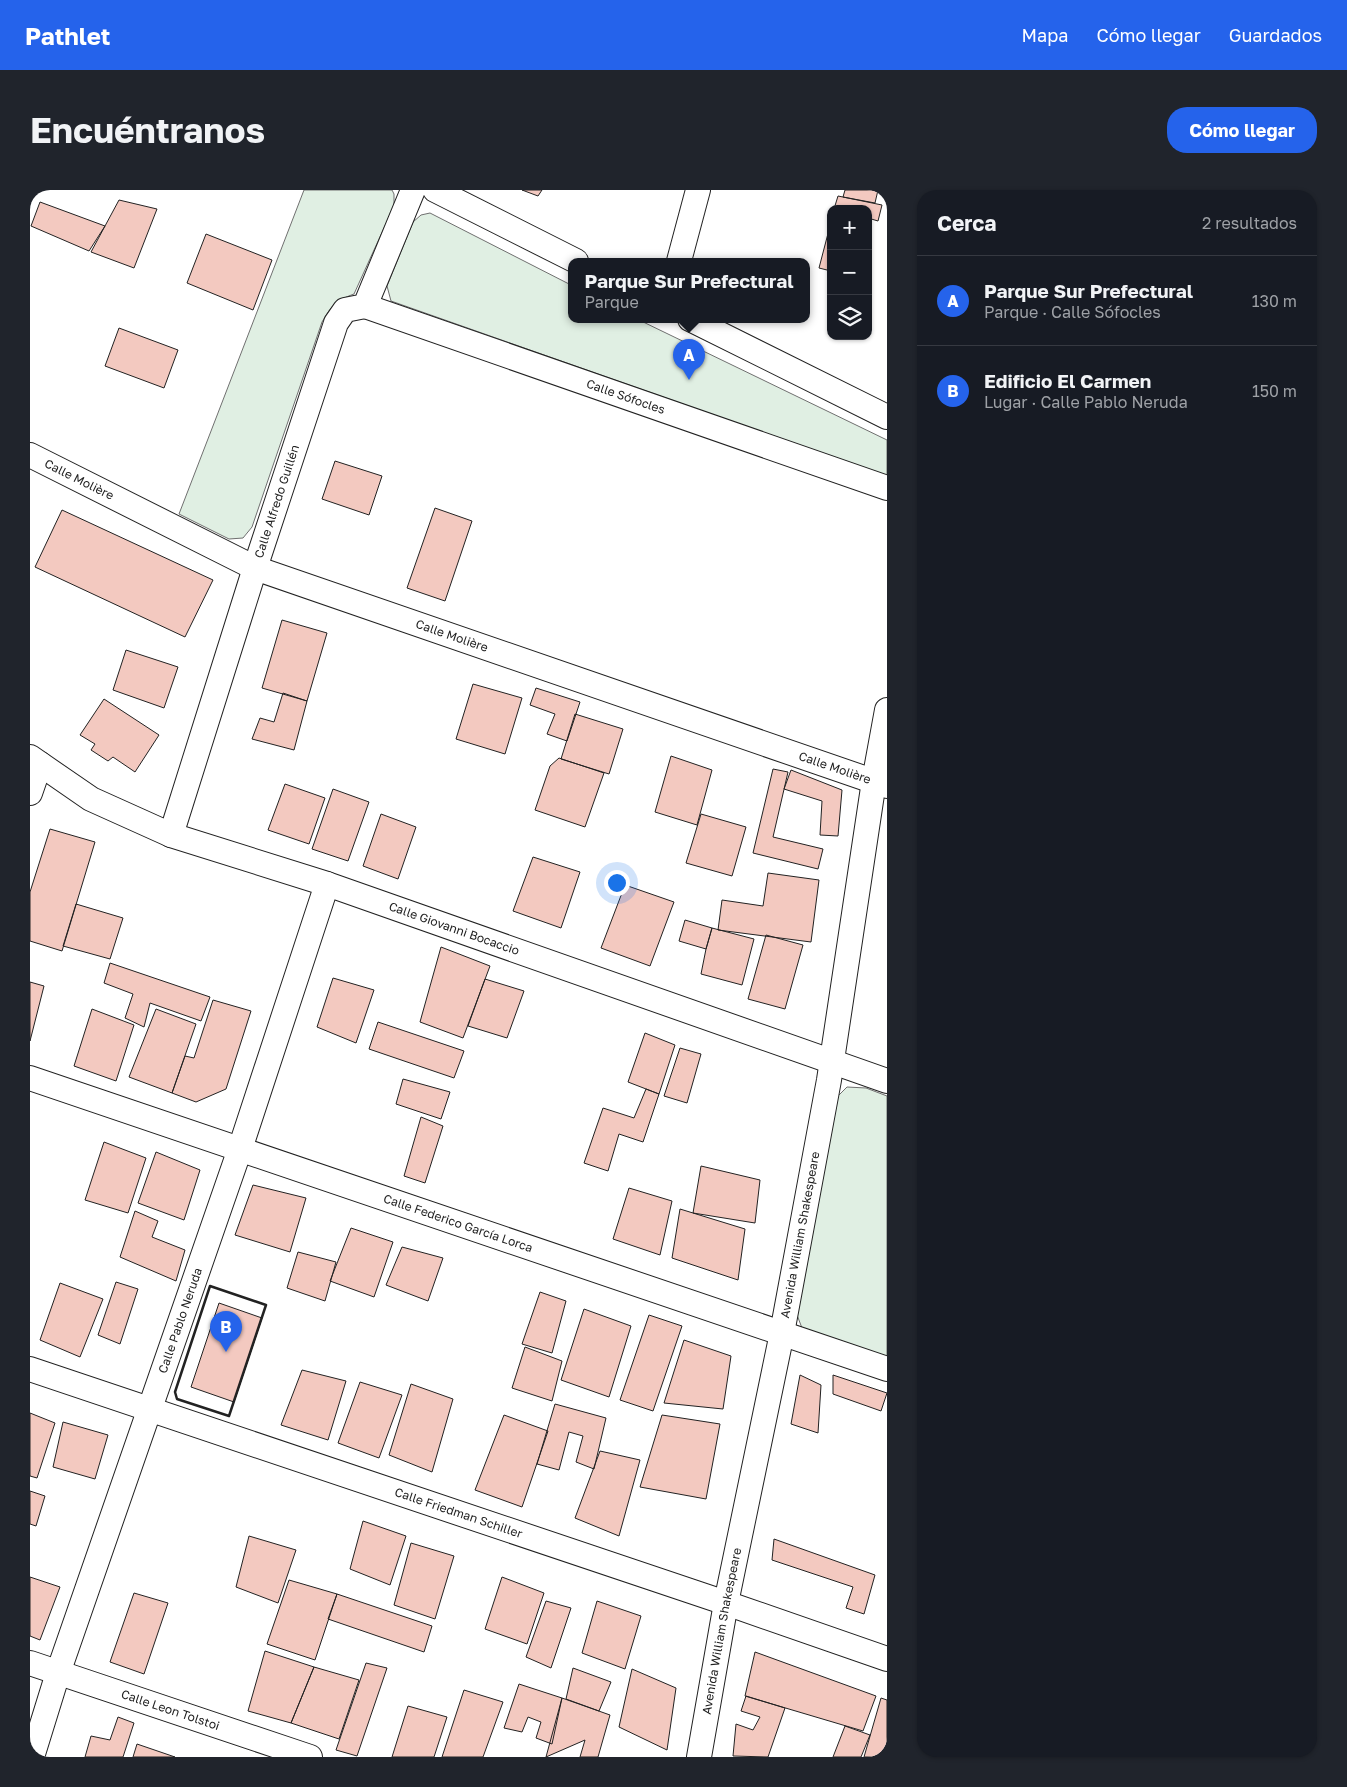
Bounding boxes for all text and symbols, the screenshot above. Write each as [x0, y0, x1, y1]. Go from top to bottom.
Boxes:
text: Pathlet [25, 21, 110, 50]
text: Mapa [1022, 24, 1068, 46]
text: Cómo llegar [1096, 24, 1201, 46]
text: Guardados [1229, 24, 1322, 46]
button: Cómo llegar [1167, 107, 1317, 153]
text: Encuéntranos [30, 109, 265, 151]
map controls [827, 205, 872, 340]
button: + [827, 205, 872, 250]
text: Cerca [937, 210, 996, 236]
text: 2 resultados [1202, 213, 1297, 233]
button: − [827, 250, 872, 295]
popup [568, 258, 810, 323]
text: Parque Sur Prefectural [584, 269, 794, 292]
text: Parque Sur Prefectural [984, 279, 1193, 302]
text: A [947, 291, 959, 311]
text: 130 m [1252, 291, 1297, 311]
text: Parque [584, 292, 639, 312]
button: layers [827, 295, 872, 340]
text: Parque · Calle Sófocles [984, 302, 1161, 322]
pin: A [673, 339, 705, 380]
text: Edificio El Carmen [984, 369, 1151, 392]
street label: Calle Sófocles [584, 376, 667, 417]
text: B [947, 381, 959, 401]
text: 150 m [1252, 381, 1297, 401]
text: Lugar · Calle Pablo Neruda [984, 392, 1188, 412]
street label: Calle Alfredo Guillén [251, 443, 302, 560]
street label: Calle Molière [42, 456, 117, 503]
street label: Calle Molière [414, 616, 490, 655]
street label: Calle Molière [797, 748, 873, 787]
your location [604, 870, 630, 896]
street label: Calle Giovanni Bocaccio [387, 898, 522, 958]
street label: Avenida William Shakespeare [777, 1150, 823, 1319]
street label: Calle Federico García Lorca [382, 1191, 535, 1255]
street label: Calle Pablo Neruda [155, 1266, 205, 1375]
pin: B [210, 1311, 242, 1352]
street label: Calle Friedman Schiller [393, 1484, 525, 1541]
street label: Avenida William Shakespeare [699, 1546, 744, 1715]
street label: Calle Leon Tolstoi [119, 1686, 222, 1733]

